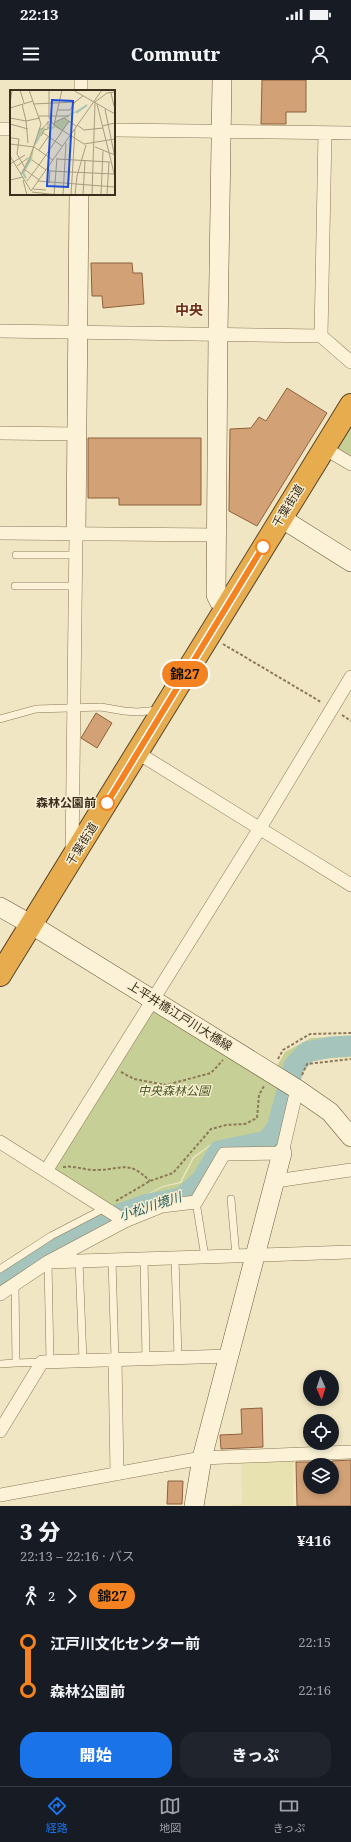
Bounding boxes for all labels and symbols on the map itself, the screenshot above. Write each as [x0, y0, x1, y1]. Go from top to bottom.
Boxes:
inset map [10, 90, 115, 195]
district label: 中央 [175, 300, 203, 319]
street label: 千葉街道 [268, 481, 308, 531]
unlabelled marker [255, 539, 271, 555]
line badge: 錦27 [162, 661, 208, 687]
place label: 森林公園前 [36, 794, 96, 811]
marker: 森林公園前 [99, 795, 115, 811]
street label: 千葉街道 [62, 819, 102, 869]
street label: 上平井橋江戸川大橋線 [125, 977, 236, 1055]
park label: 中央森林公園 [138, 1082, 212, 1099]
water label: 小松川境川 [116, 1187, 186, 1225]
north arrow [303, 1370, 339, 1406]

